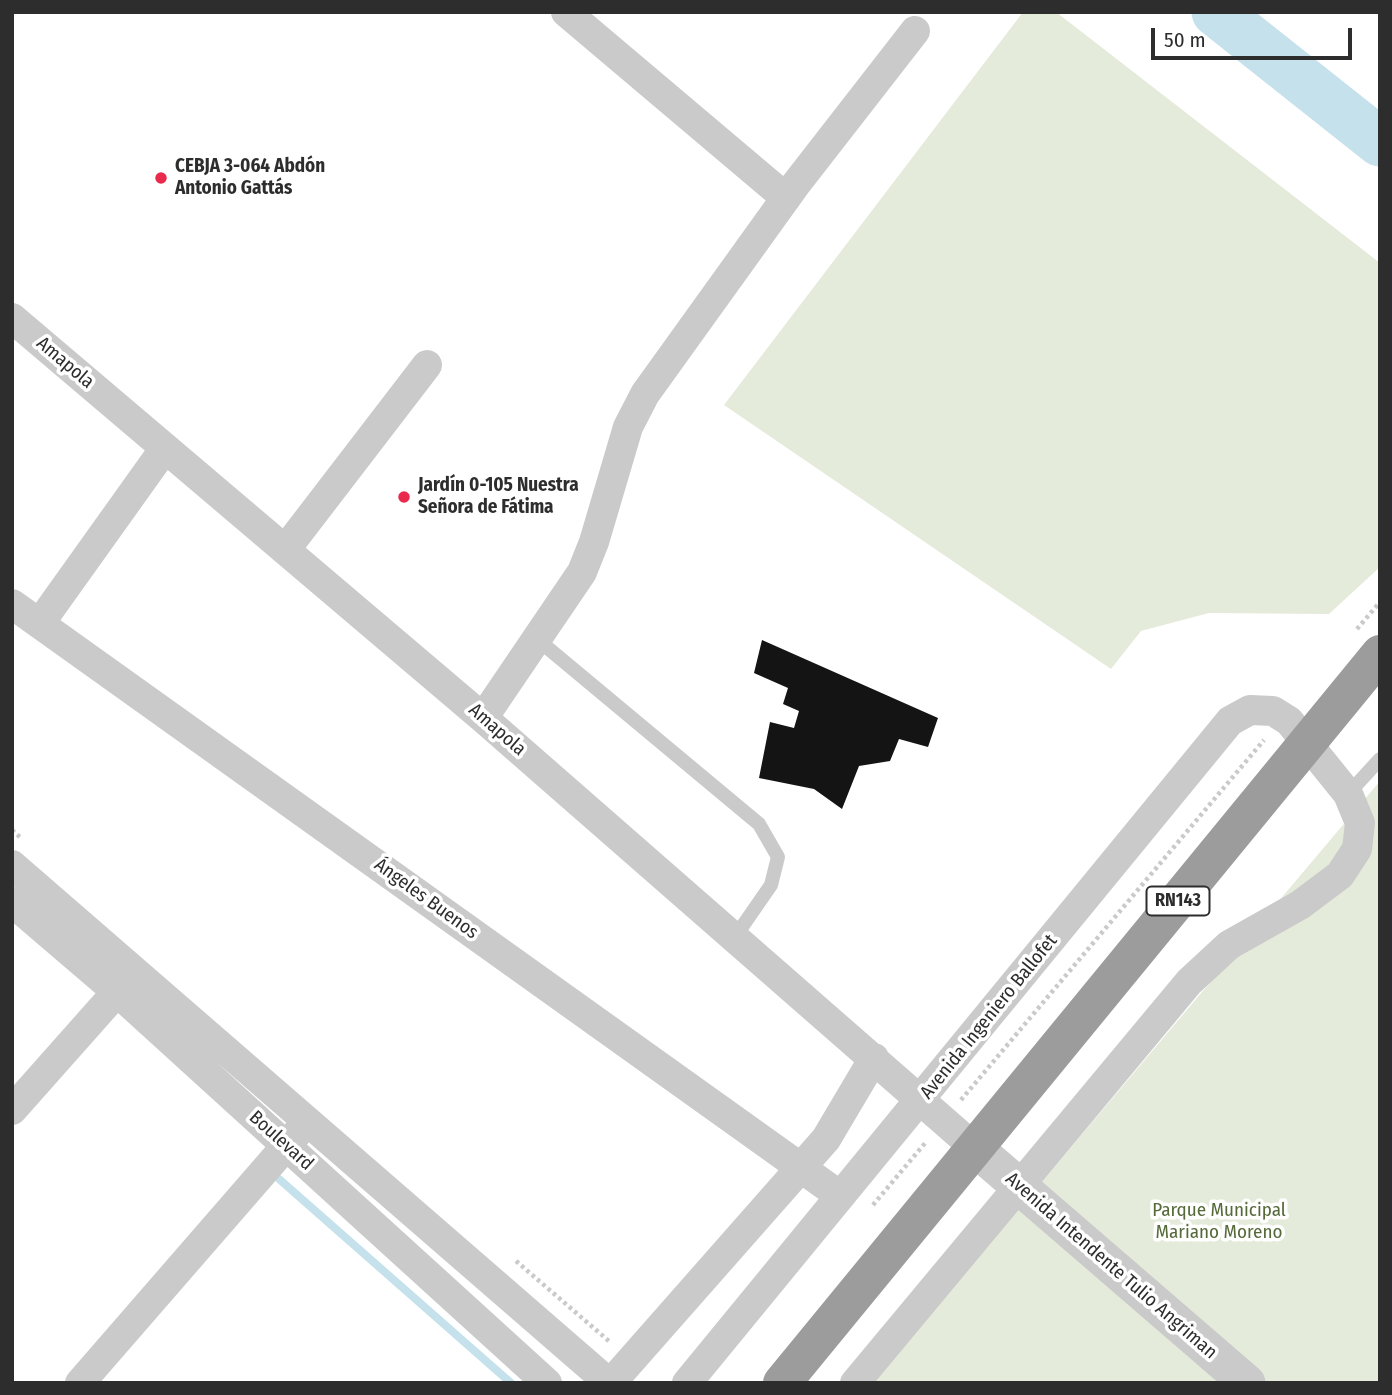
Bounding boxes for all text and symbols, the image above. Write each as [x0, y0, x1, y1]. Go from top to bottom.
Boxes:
scale bar [1154, 14, 1355, 58]
text: 50 m [1164, 27, 1206, 53]
place label: CEBJA 3-064 Abdón Antonio Gattás [175, 156, 325, 200]
marker: CEBJA 3-064 Abdón Antonio Gattás [153, 170, 169, 186]
street label: Amapola [32, 332, 98, 394]
place label: Jardín 0-105 Nuestra Señora de Fátima [418, 475, 579, 519]
marker: Jardín 0-105 Nuestra Señora de Fátima [396, 489, 412, 505]
street label: Amapola [464, 699, 530, 761]
street label: Ángeles Buenos [370, 854, 482, 944]
road number: RN143 [1146, 887, 1210, 916]
street label: Avenida Ingeniero Ballofet [916, 930, 1062, 1104]
street label: Boulevard [244, 1106, 318, 1176]
street label: Avenida Intendente Tulio Angriman [1001, 1168, 1221, 1364]
park label: Parque Municipal Mariano Moreno [1152, 1200, 1286, 1244]

